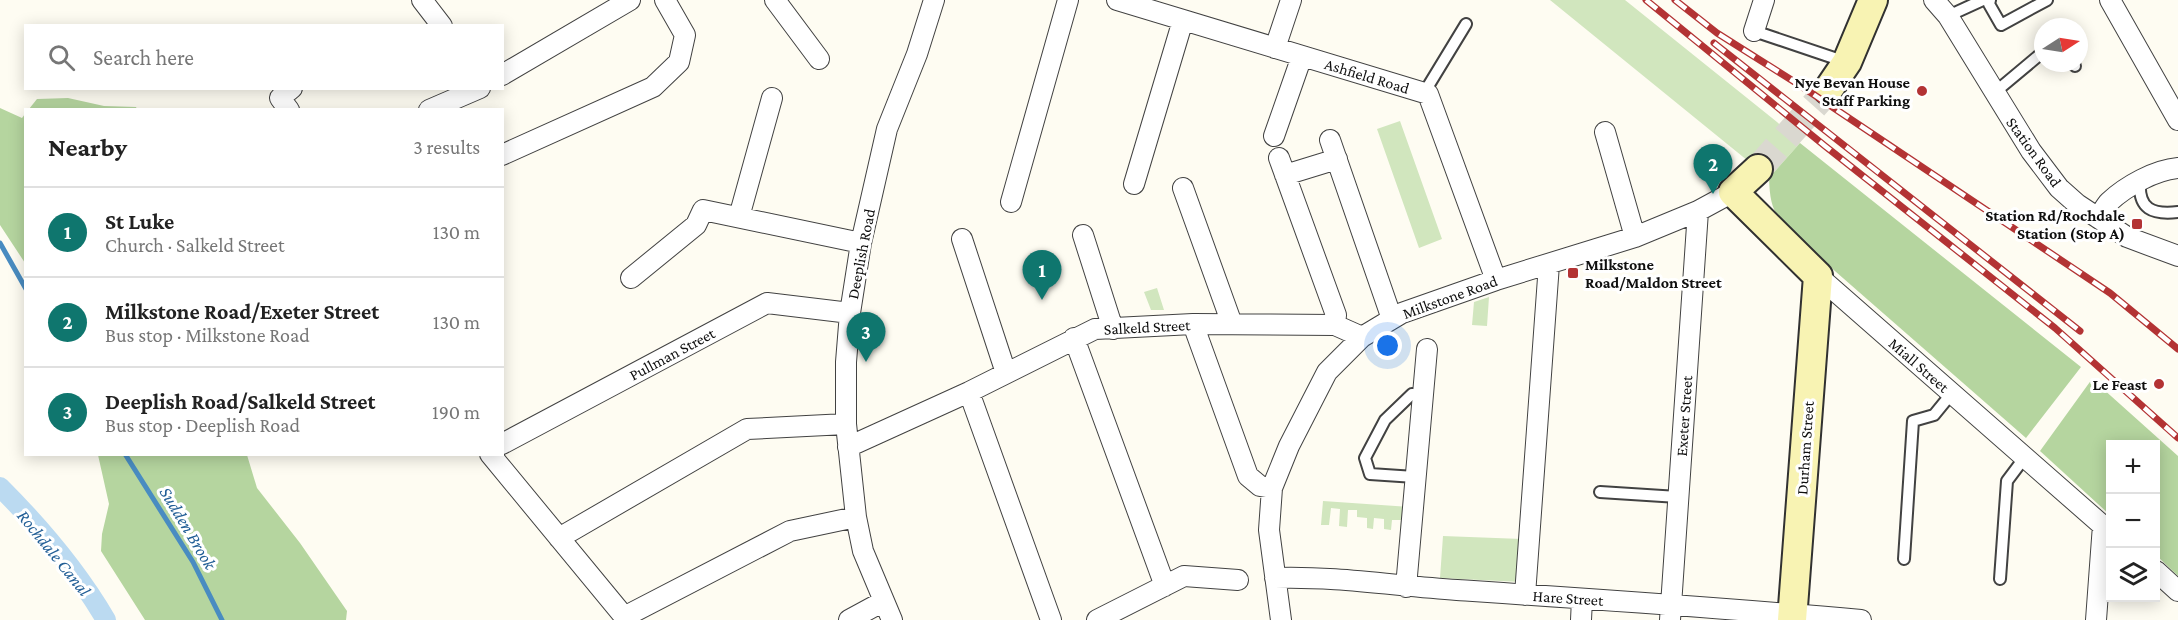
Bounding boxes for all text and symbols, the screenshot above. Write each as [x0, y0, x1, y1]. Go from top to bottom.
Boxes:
north arrow [2034, 18, 2088, 72]
search box [24, 24, 504, 90]
icon: search [45, 41, 78, 74]
text: Search here [93, 45, 194, 70]
street label: Ashfield Road [1323, 55, 1412, 97]
place label: Nye Bevan House Staff Parking [1795, 74, 1911, 109]
marker: Nye Bevan House Staff Parking [1915, 84, 1929, 98]
street label: Station Road [2003, 114, 2065, 190]
text: Nearby [48, 133, 127, 162]
text: 3 results [413, 136, 480, 158]
pin: 2 [1694, 144, 1732, 194]
street label: Deeplish Road [844, 207, 879, 301]
place label: Station Rd/Rochdale Station (Stop A) [1985, 207, 2126, 243]
text: St Luke [105, 209, 174, 234]
marker: Station Rd/Rochdale Station (Stop A) [2130, 217, 2144, 231]
text: 1 [64, 221, 71, 243]
text: 130 m [433, 221, 480, 243]
text: Church · Salkeld Street [105, 234, 285, 256]
pin: 1 [1022, 250, 1062, 300]
place label: Milkstone Road/Maldon Street [1585, 256, 1722, 291]
marker: Milkstone Road/Maldon Street [1566, 266, 1580, 280]
street label: Milkstone Road [1400, 272, 1500, 322]
text: Milkstone Road/Exeter Street [105, 299, 379, 324]
text: 2 [62, 311, 73, 333]
text: 130 m [433, 311, 480, 333]
pin: 3 [846, 312, 886, 362]
street label: Salkeld Street [1103, 316, 1191, 338]
text: Bus stop · Milkstone Road [105, 324, 310, 346]
street label: Pullman Street [626, 324, 718, 384]
your location [1373, 331, 1402, 360]
street label: Miall Street [1886, 334, 1953, 396]
street label: Exeter Street [1673, 374, 1695, 457]
place label: Le Feast [2092, 376, 2147, 393]
marker: Le Feast [2152, 377, 2166, 391]
text: Deeplish Road/Salkeld Street [105, 389, 375, 414]
street label: Durham Street [1793, 400, 1817, 496]
text: 3 [63, 401, 72, 423]
text: 190 m [432, 401, 480, 423]
text: Bus stop · Deeplish Road [105, 414, 300, 436]
map controls [2106, 440, 2160, 602]
button: + [2106, 440, 2160, 494]
water label: Sudden Brook [156, 483, 221, 574]
button: − [2106, 494, 2160, 548]
water label: Rochdale Canal [13, 506, 95, 601]
button: layers [2106, 548, 2160, 602]
street label: Hare Street [1532, 587, 1605, 609]

